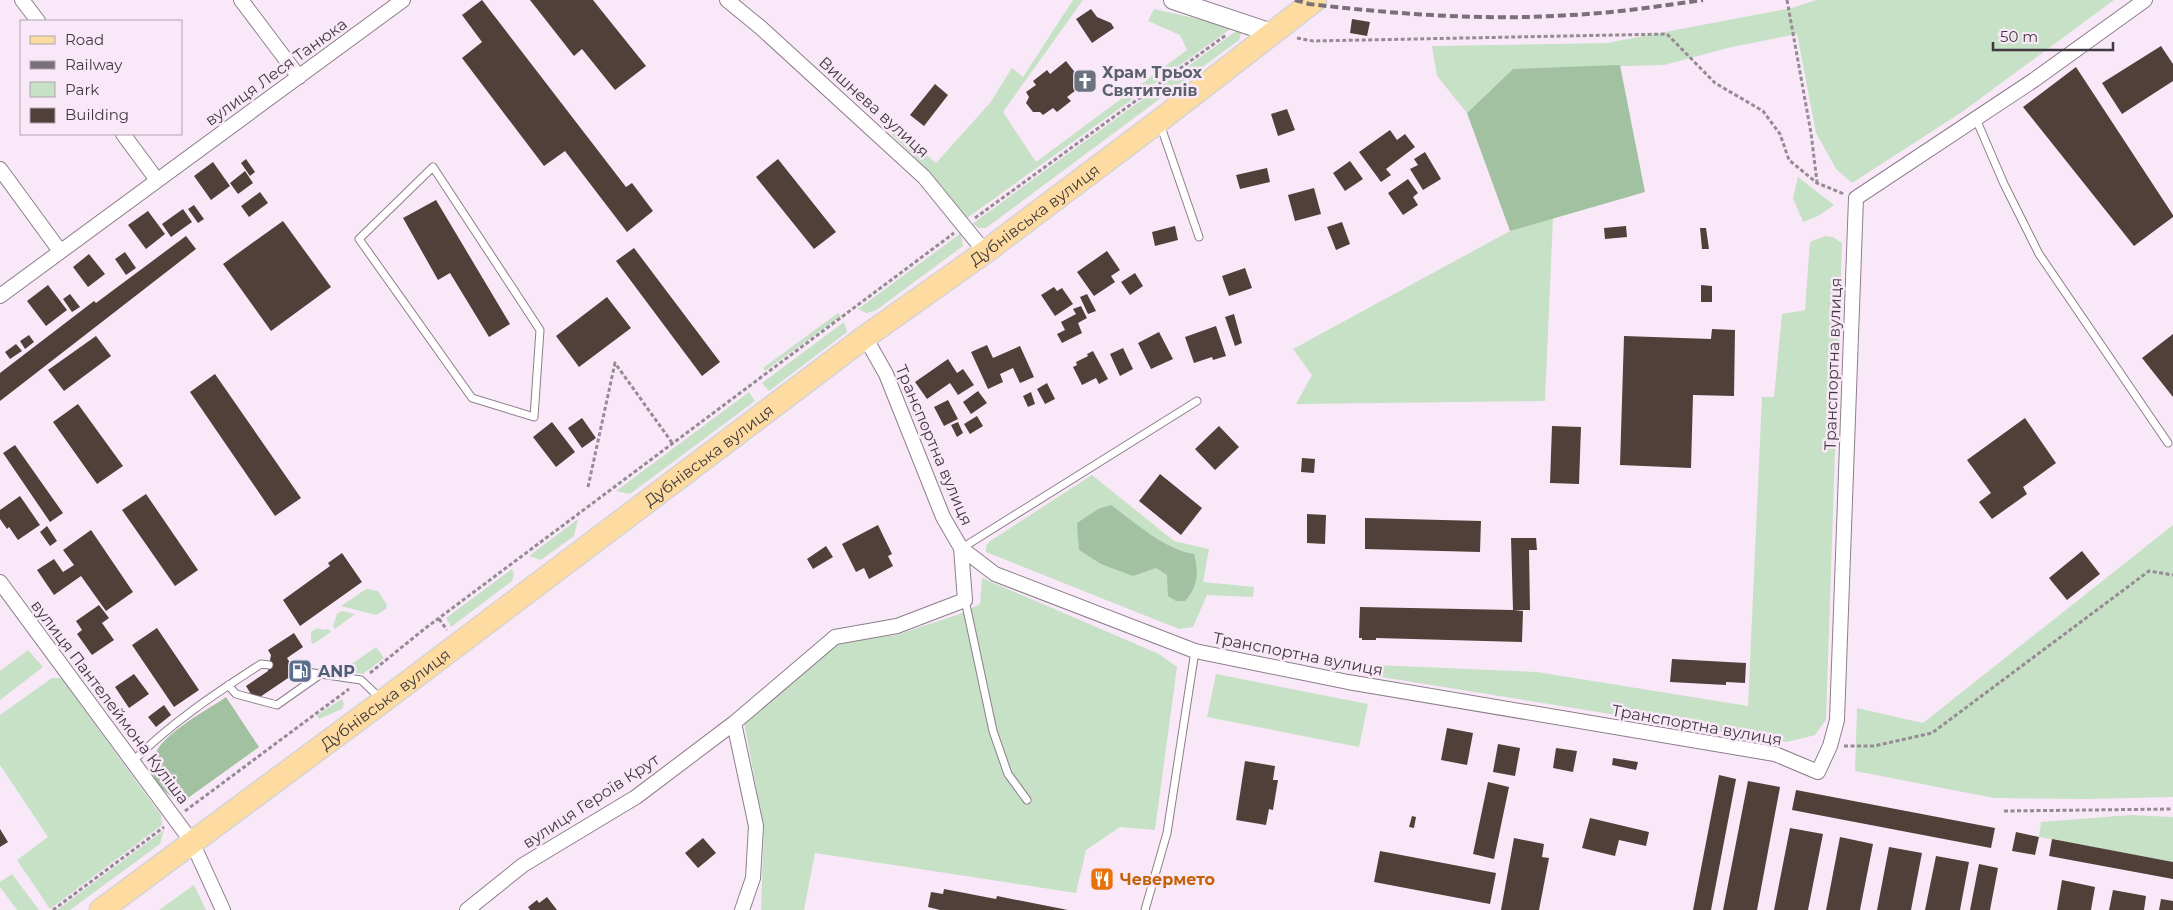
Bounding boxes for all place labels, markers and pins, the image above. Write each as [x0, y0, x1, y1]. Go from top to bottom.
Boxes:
place label: Храм Трьох Святителів [1102, 63, 1203, 100]
church icon: Храм Трьох Святителів [1072, 68, 1098, 94]
fuel station icon: ANP [287, 658, 313, 684]
place label: ANP [317, 662, 355, 681]
restaurant icon: Чевермето [1089, 866, 1115, 892]
place label: Чевермето [1120, 870, 1215, 889]

